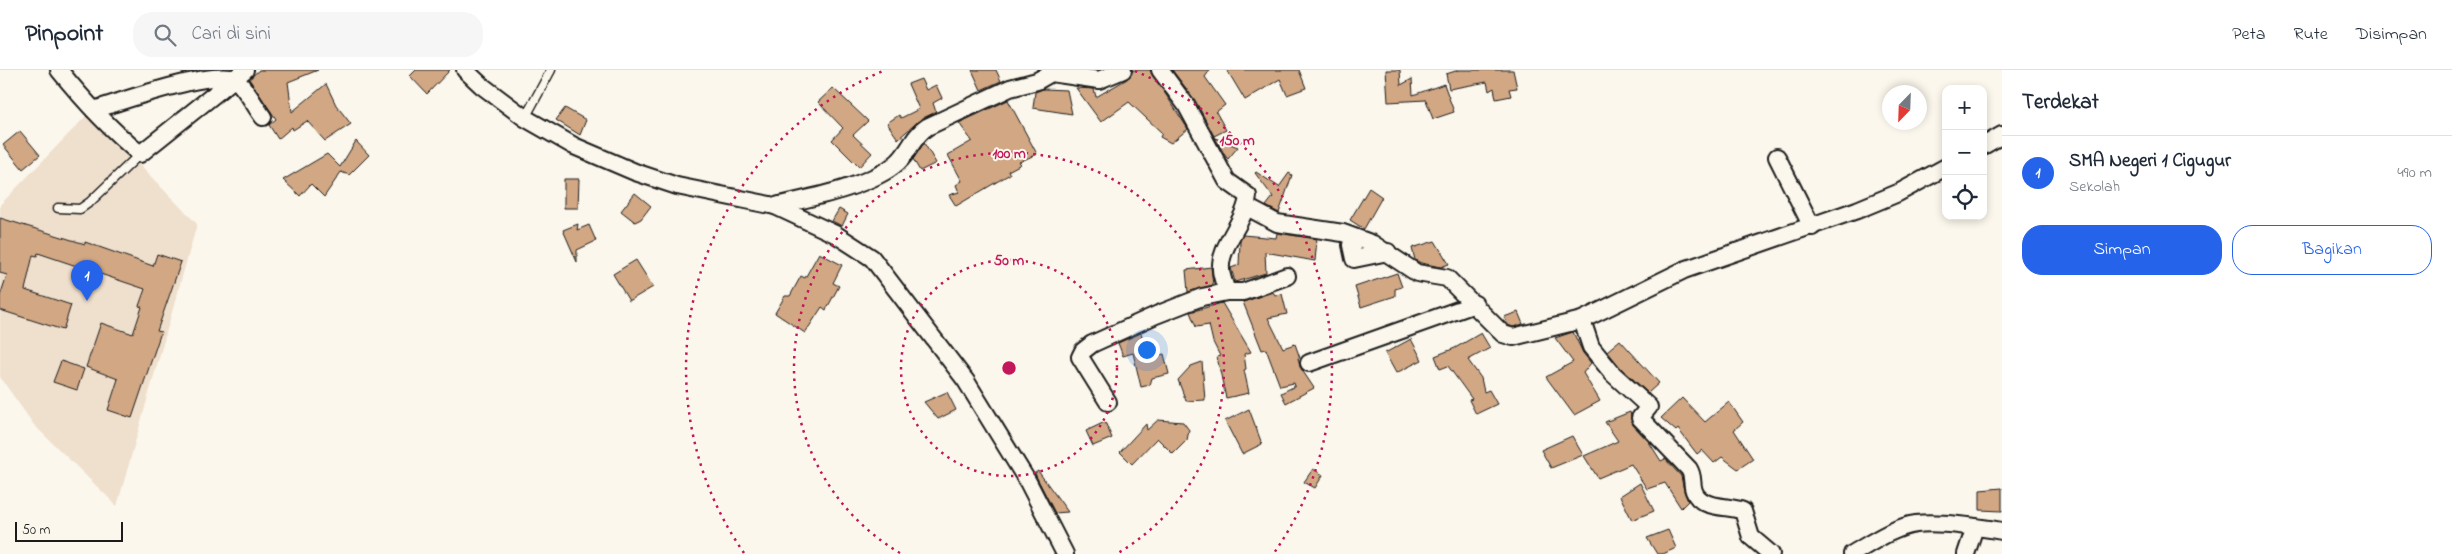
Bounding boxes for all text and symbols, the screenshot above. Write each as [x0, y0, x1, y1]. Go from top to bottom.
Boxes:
search box [133, 12, 483, 57]
text: Pinpoint [25, 17, 103, 52]
icon: search [151, 21, 179, 49]
text: Cari di sini [191, 21, 271, 48]
text: Peta [2232, 22, 2265, 48]
text: Rute [2293, 22, 2328, 48]
text: Disimpan [2356, 22, 2427, 48]
north arrow [1882, 85, 1927, 130]
map controls [1942, 85, 1987, 220]
button: + [1942, 85, 1987, 130]
text: Terdekat [2022, 88, 2099, 118]
text: 150 m [1219, 130, 1255, 152]
button: − [1942, 130, 1987, 175]
text: 100 m [992, 143, 1026, 165]
text: SMA Negeri 1 Cigugur [2069, 148, 2231, 175]
text: 1 [2035, 161, 2041, 185]
text: 490 m [2397, 161, 2432, 185]
button: locate [1942, 175, 1987, 220]
text: Sekolah [2069, 175, 2120, 199]
button: Simpan [2022, 225, 2222, 275]
button: Bagikan [2232, 225, 2432, 275]
text: 50 m [994, 250, 1025, 272]
pin: 1 [71, 260, 103, 301]
your location [1134, 337, 1160, 363]
centre of rings [1000, 359, 1018, 377]
scale bar [15, 519, 122, 542]
text: 50 m [22, 520, 50, 541]

